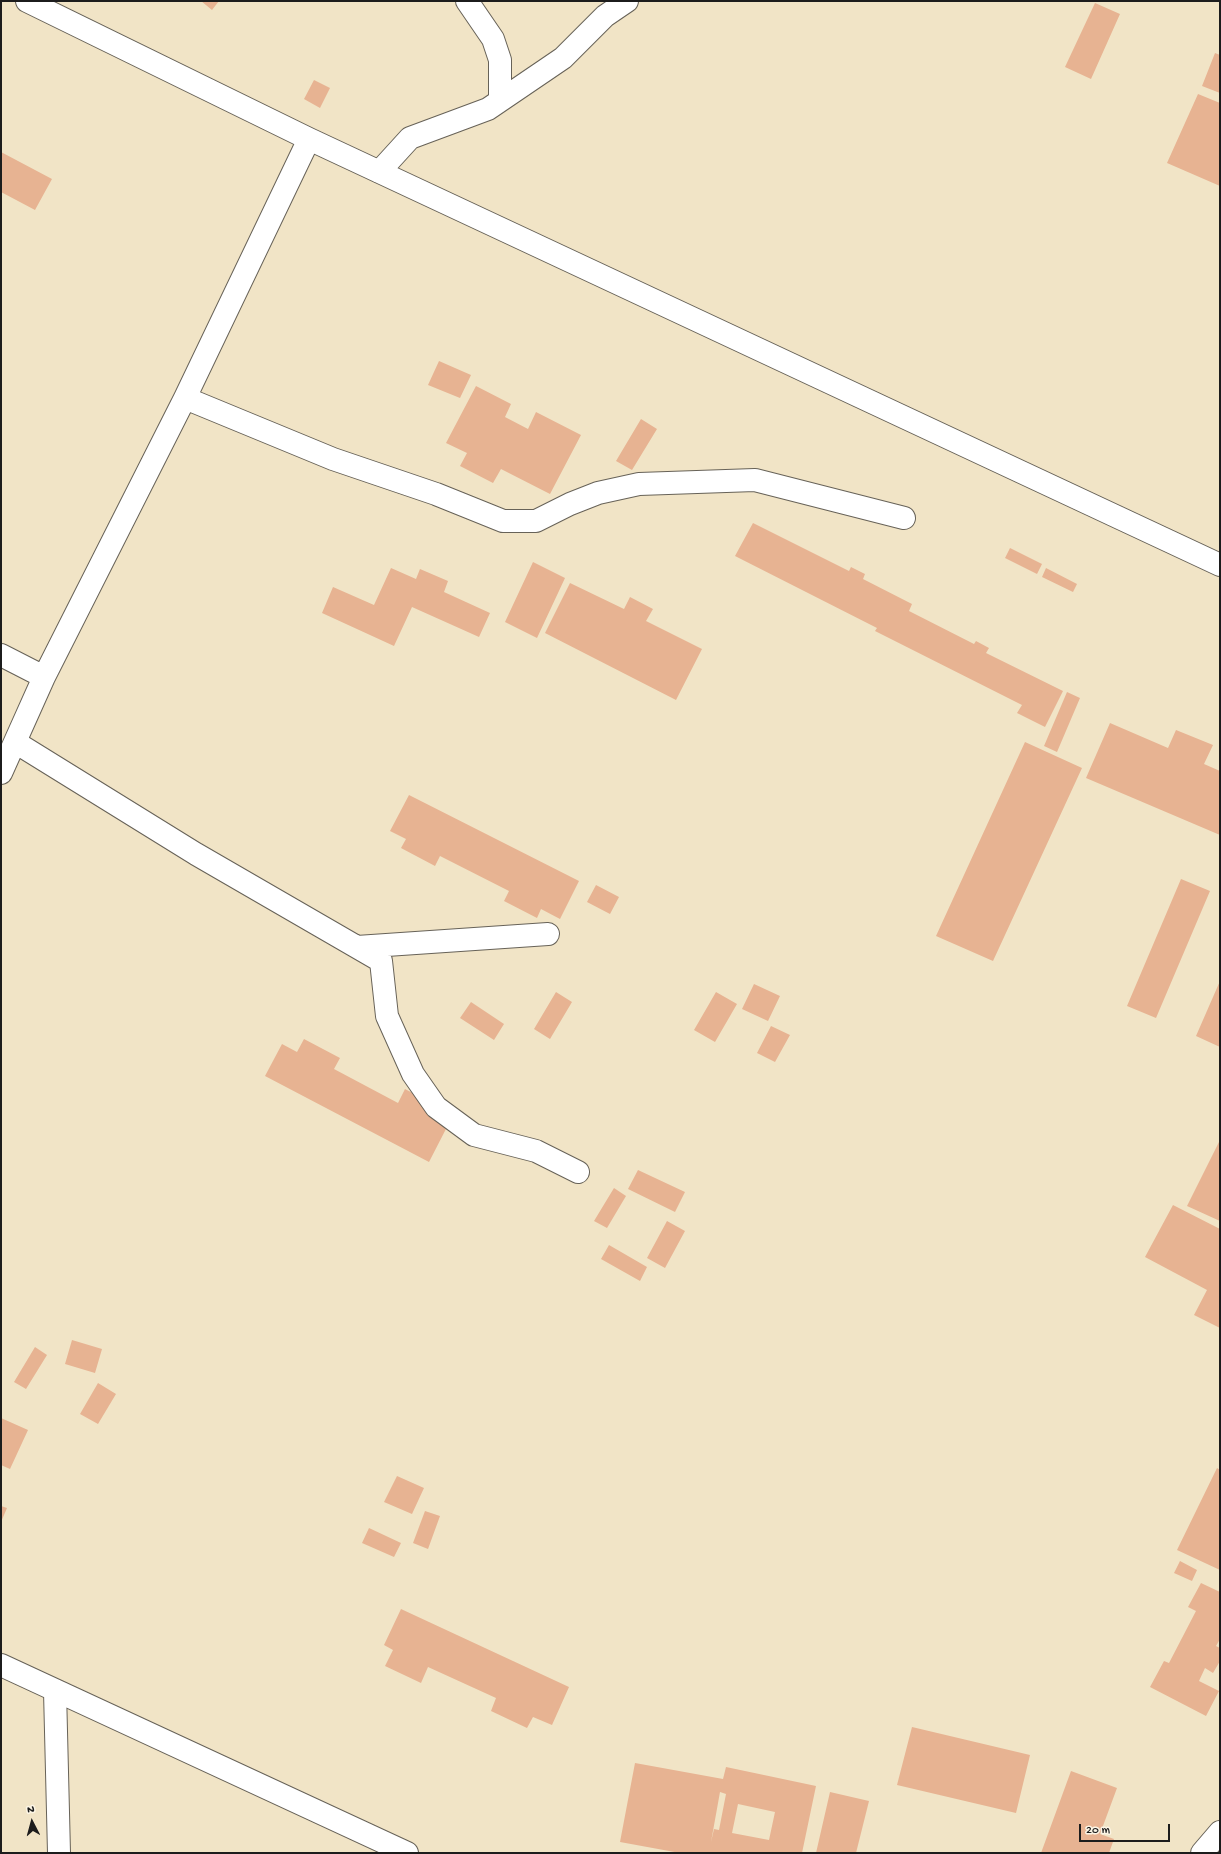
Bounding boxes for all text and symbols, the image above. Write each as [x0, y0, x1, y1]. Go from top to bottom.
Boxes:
north arrow [12, 1802, 52, 1842]
text: N [27, 1804, 35, 1816]
scale bar [1081, 1816, 1172, 1842]
text: 20 m [1086, 1824, 1110, 1838]

